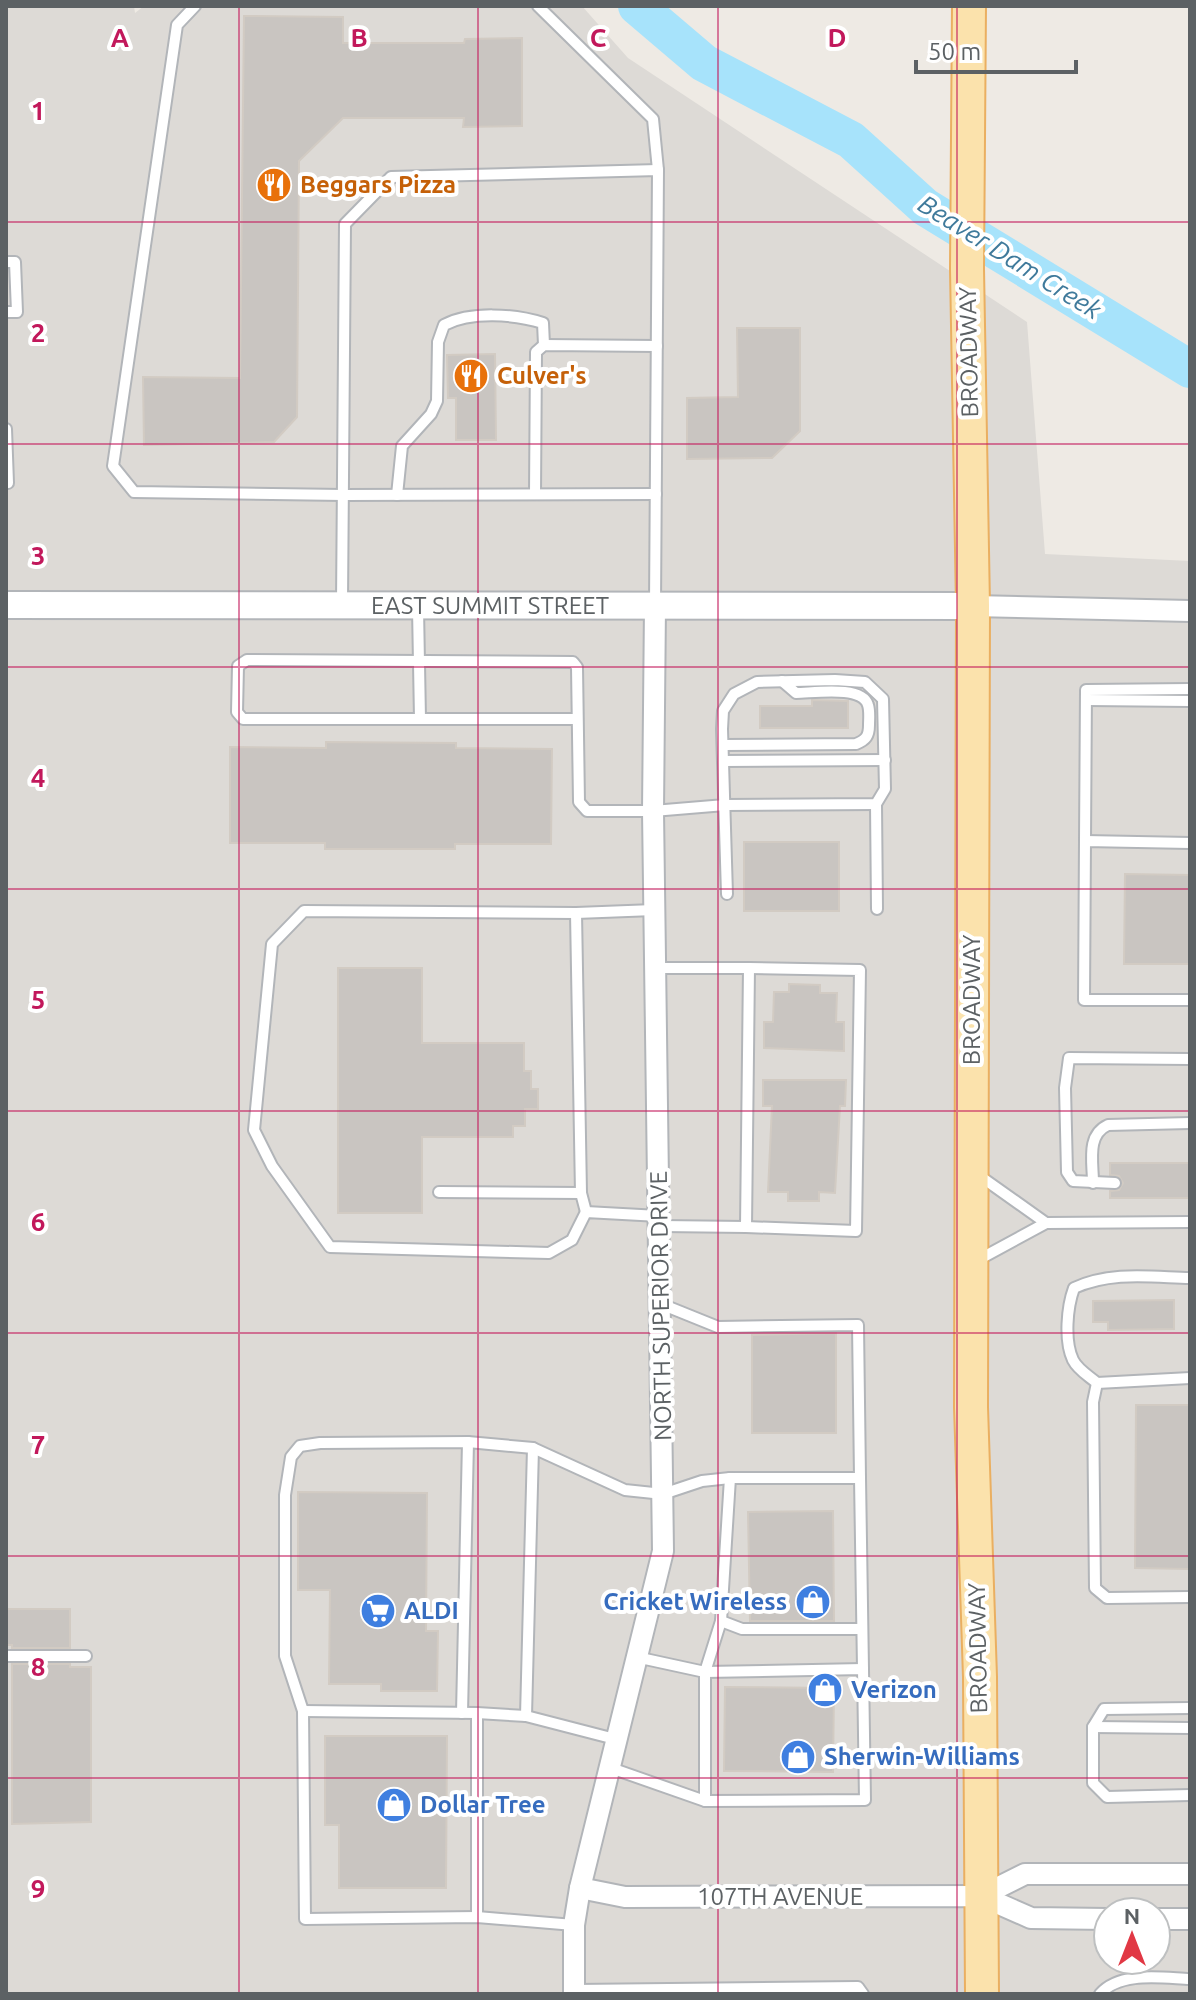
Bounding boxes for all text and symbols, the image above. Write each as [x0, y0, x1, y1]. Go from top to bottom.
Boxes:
text: A [111, 23, 130, 52]
text: B [350, 23, 368, 52]
text: C [590, 23, 607, 52]
text: D [828, 23, 846, 52]
scale bar [916, 24, 1076, 74]
text: 50 m [928, 38, 981, 65]
text: 1 [31, 96, 45, 125]
restaurant icon: Beggars Pizza [255, 166, 293, 204]
place label: Beggars Pizza [300, 171, 456, 198]
water label: Beaver Dam Creek [913, 189, 1108, 325]
street label: BROADWAY [954, 286, 983, 418]
text: 2 [31, 318, 45, 347]
restaurant icon: Culver's [452, 357, 490, 395]
place label: Culver's [497, 362, 587, 389]
text: 3 [31, 541, 45, 570]
street label: EAST SUMMIT STREET [371, 592, 609, 619]
text: 4 [31, 763, 45, 792]
street label: BROADWAY [958, 935, 985, 1065]
text: 5 [31, 985, 45, 1014]
street label: NORTH SUPERIOR DRIVE [645, 1171, 676, 1441]
text: 6 [31, 1207, 45, 1236]
text: 7 [31, 1430, 45, 1459]
street label: BROADWAY [963, 1582, 992, 1714]
shop icon: Cricket Wireless [794, 1583, 832, 1621]
place label: Cricket Wireless [603, 1588, 787, 1615]
supermarket icon: ALDI [359, 1592, 397, 1630]
place label: ALDI [404, 1597, 459, 1624]
text: 8 [31, 1652, 45, 1681]
shop icon: Verizon [806, 1671, 844, 1709]
place label: Verizon [851, 1676, 937, 1703]
shop icon: Sherwin-Williams [779, 1738, 817, 1776]
place label: Sherwin-Williams [824, 1743, 1020, 1770]
shop icon: Dollar Tree [375, 1786, 413, 1824]
place label: Dollar Tree [420, 1791, 546, 1818]
text: 9 [31, 1874, 45, 1903]
street label: 107TH AVENUE [697, 1883, 863, 1910]
north arrow [1092, 1896, 1172, 1976]
text: N [1124, 1903, 1140, 1928]

